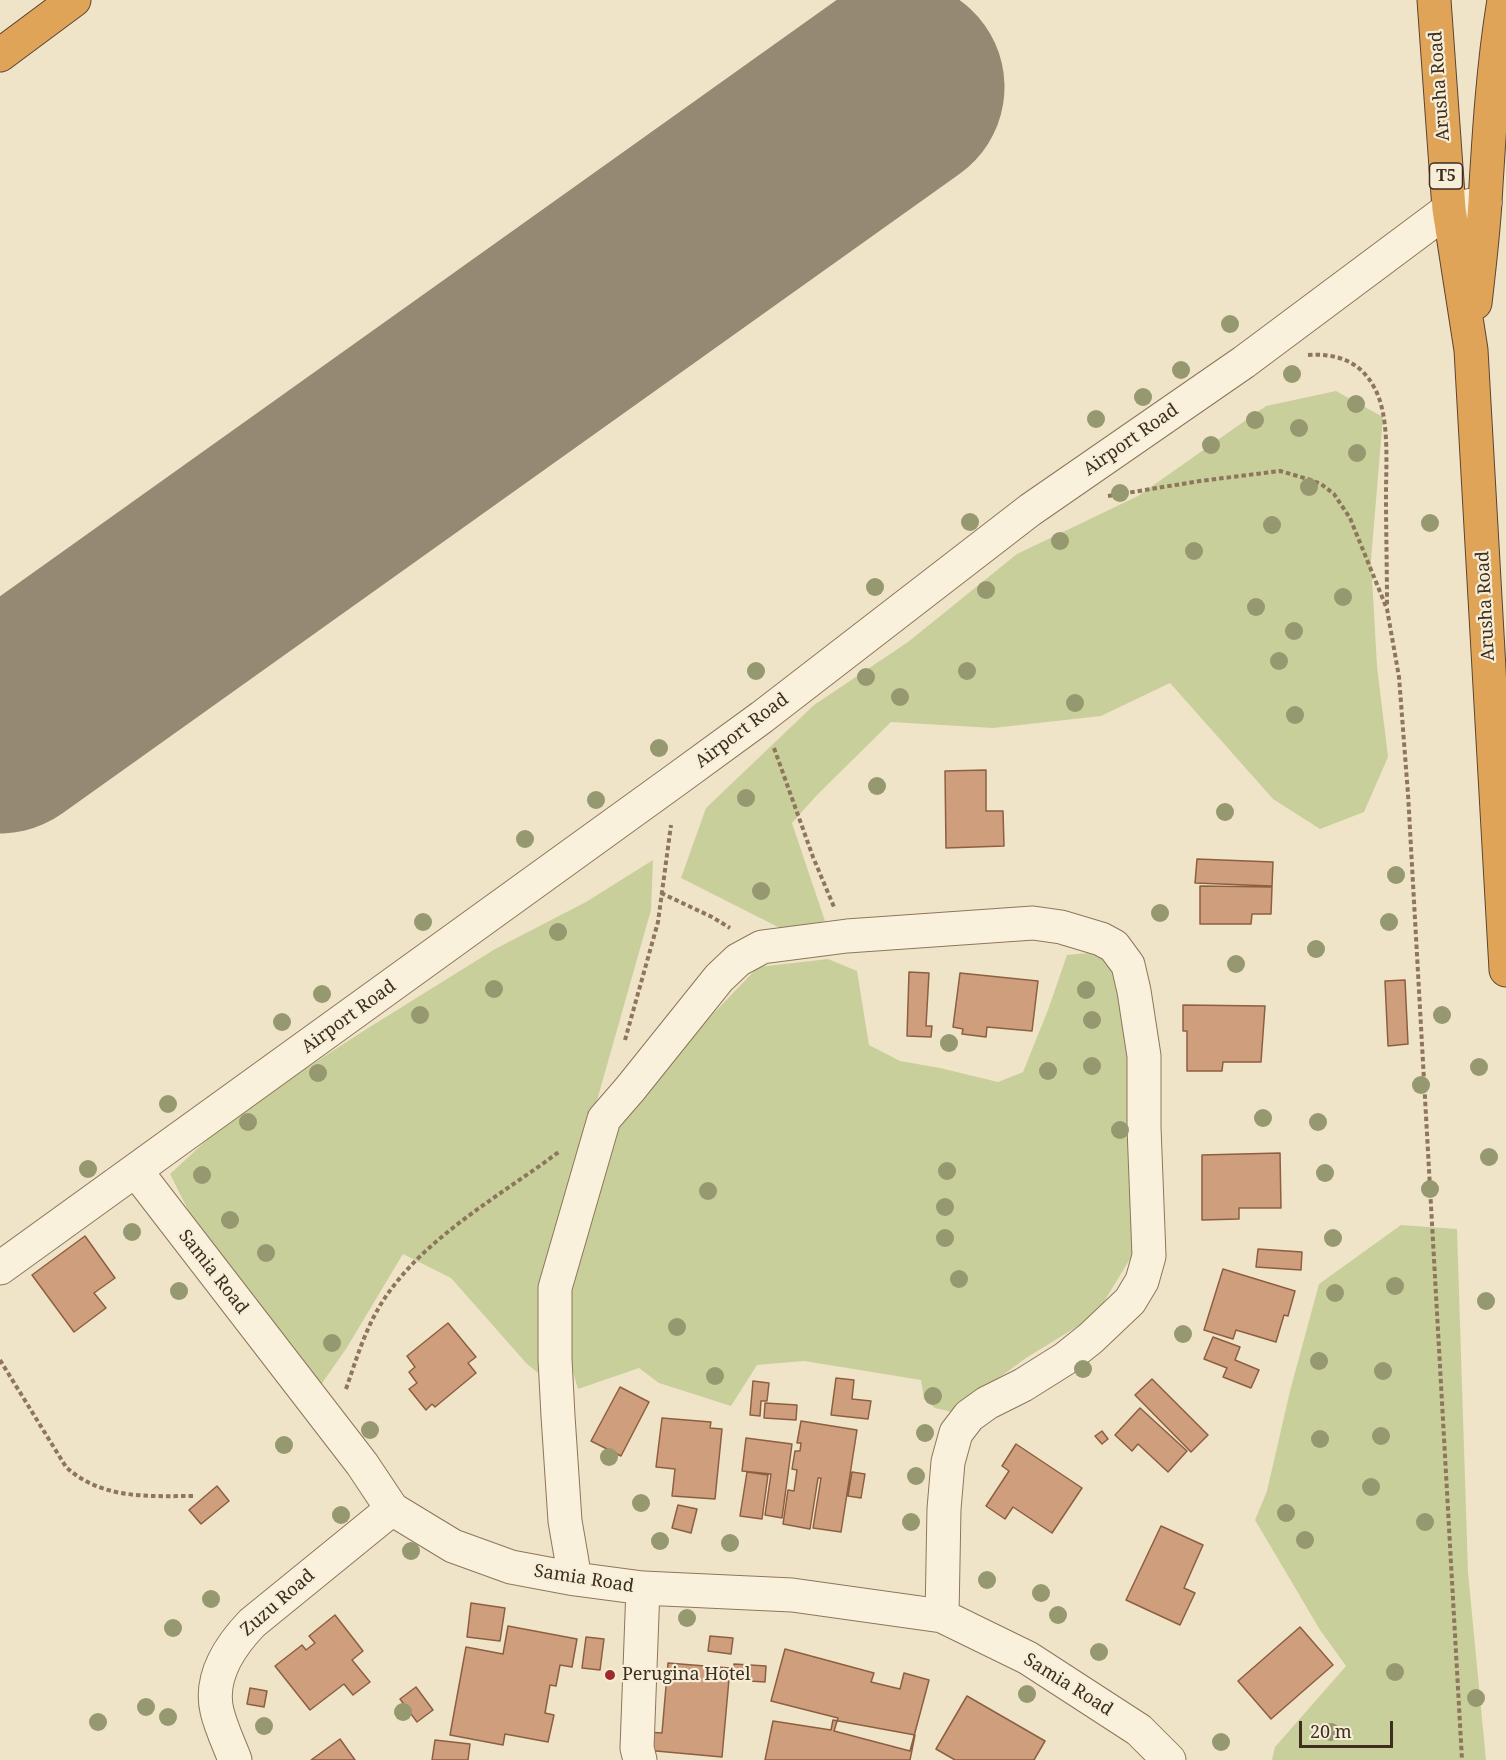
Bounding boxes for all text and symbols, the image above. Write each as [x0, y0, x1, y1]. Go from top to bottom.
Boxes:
street label: Arusha Road [1425, 30, 1455, 142]
road number: T5 [1430, 163, 1462, 189]
street label: Airport Road [1079, 399, 1183, 481]
street label: Arusha Road [1472, 550, 1500, 662]
street label: Airport Road [691, 689, 793, 773]
street label: Airport Road [298, 976, 400, 1058]
street label: Samia Road [173, 1226, 253, 1318]
street label: Samia Road [532, 1560, 636, 1598]
street label: Zuzu Road [237, 1565, 319, 1641]
street label: Samia Road [1019, 1649, 1117, 1721]
place label: Perugina Hotel [622, 1664, 750, 1686]
marker: Perugina Hotel [603, 1668, 617, 1682]
scale bar [1302, 1709, 1396, 1747]
text: 20 m [1310, 1719, 1352, 1743]

